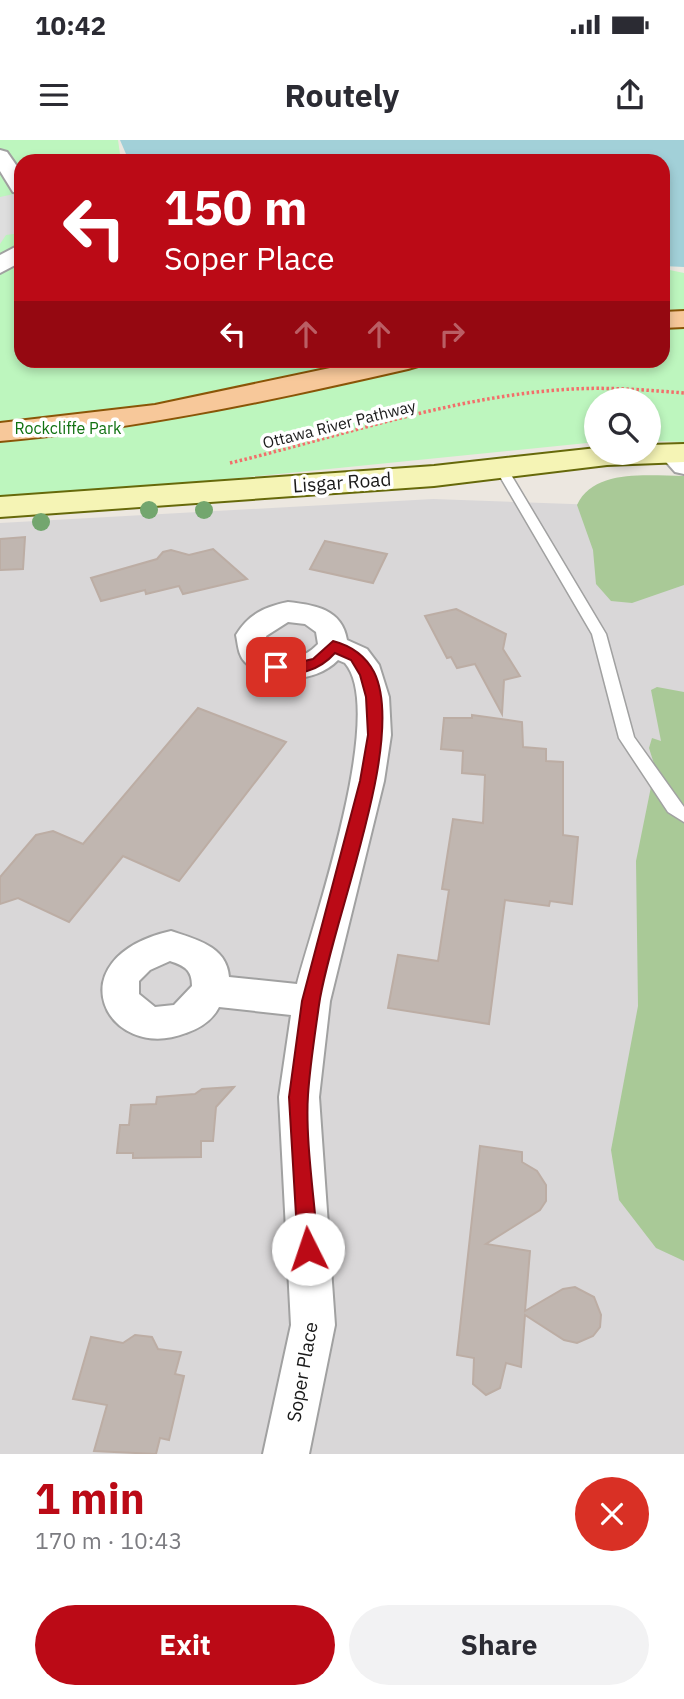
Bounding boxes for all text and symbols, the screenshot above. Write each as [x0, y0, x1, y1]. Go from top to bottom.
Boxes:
text: 10:42 [35, 8, 106, 42]
text: Routely [285, 74, 399, 116]
icon: menu [35, 76, 73, 114]
icon: share [611, 76, 649, 114]
text: 150 m [164, 175, 308, 238]
icon: left [49, 182, 140, 273]
text: Soper Place [164, 237, 335, 279]
icon: left [214, 315, 252, 353]
icon: ahead [287, 315, 325, 353]
icon: ahead [360, 315, 398, 353]
icon: right [433, 315, 471, 353]
map controls [584, 388, 661, 465]
button: search [584, 388, 661, 465]
street label: Ottawa River Pathway [260, 395, 418, 453]
park label: Rockcliffe Park [15, 418, 122, 438]
street label: Lisgar Road [292, 467, 392, 497]
pin [246, 637, 306, 697]
icon: arrive [257, 648, 295, 686]
position arrow [271, 1212, 345, 1286]
street label: Soper Place [281, 1320, 323, 1424]
text: 1 min [35, 1471, 145, 1526]
button: close [575, 1477, 649, 1551]
text: 170 m · 10:43 [35, 1525, 182, 1555]
button: Exit [35, 1605, 335, 1685]
button: Share [349, 1605, 649, 1685]

